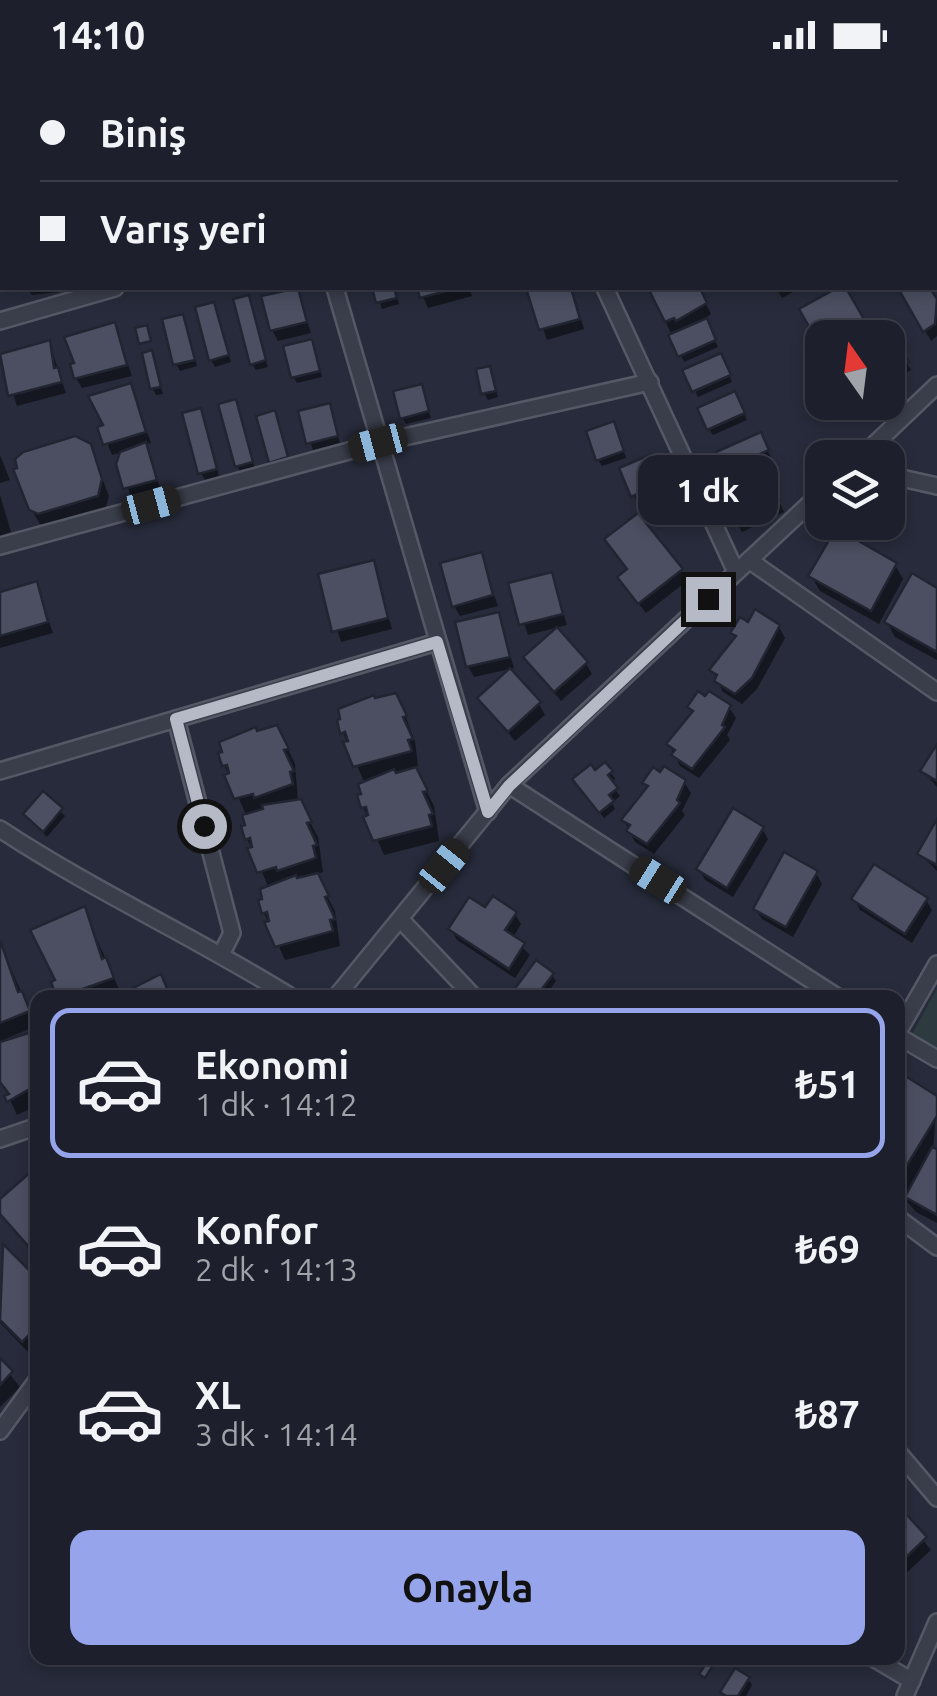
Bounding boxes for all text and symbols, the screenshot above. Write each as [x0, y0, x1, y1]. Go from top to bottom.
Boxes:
text: 14:10 [50, 14, 145, 56]
text: Biniş [100, 112, 187, 154]
text: Varış yeri [100, 208, 267, 250]
north arrow [805, 320, 905, 420]
map controls [805, 320, 905, 540]
car [345, 421, 411, 465]
button: layers [805, 440, 905, 540]
callout: 1 dk [638, 454, 778, 524]
text: 1 dk [677, 472, 739, 508]
car [118, 483, 184, 527]
route end [686, 577, 731, 622]
route start [182, 804, 227, 849]
car [413, 833, 475, 899]
car [625, 851, 691, 909]
icon: car [75, 1038, 165, 1128]
text: Ekonomi [195, 1044, 349, 1086]
text: ₺51 [795, 1063, 860, 1105]
text: 1 dk · 14:12 [195, 1086, 358, 1122]
icon: car [75, 1203, 165, 1293]
text: Konfor [195, 1209, 318, 1251]
text: ₺69 [795, 1228, 860, 1270]
text: 2 dk · 14:13 [195, 1251, 358, 1287]
icon: car [75, 1368, 165, 1458]
text: XL [195, 1374, 241, 1416]
text: ₺87 [795, 1393, 860, 1435]
text: 3 dk · 14:14 [195, 1416, 358, 1452]
button: Onayla [70, 1530, 865, 1645]

